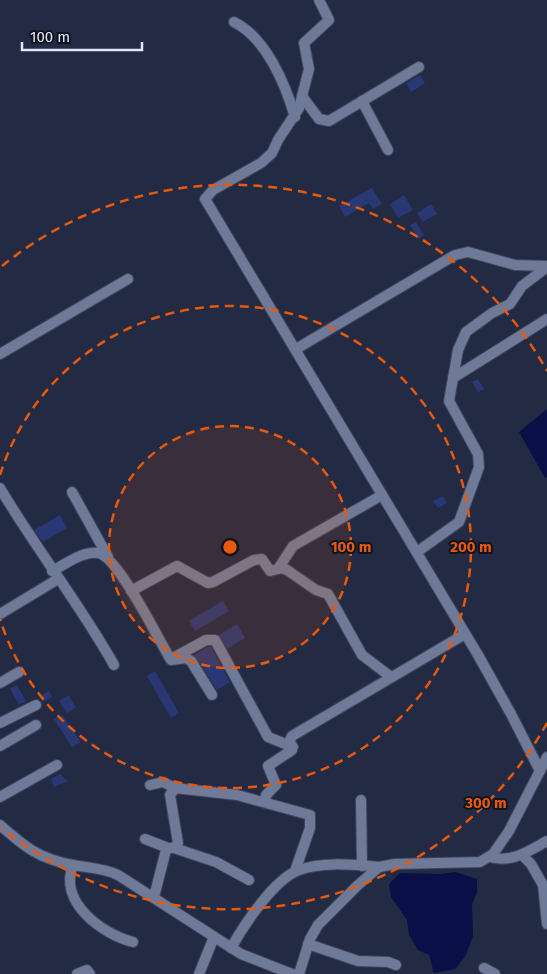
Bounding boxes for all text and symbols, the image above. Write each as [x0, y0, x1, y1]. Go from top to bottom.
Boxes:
scale bar [22, 20, 142, 52]
text: 100 m [30, 28, 70, 46]
centre of rings [221, 538, 239, 556]
text: 100 m [331, 538, 371, 556]
text: 200 m [450, 538, 492, 556]
text: 300 m [464, 794, 507, 812]

